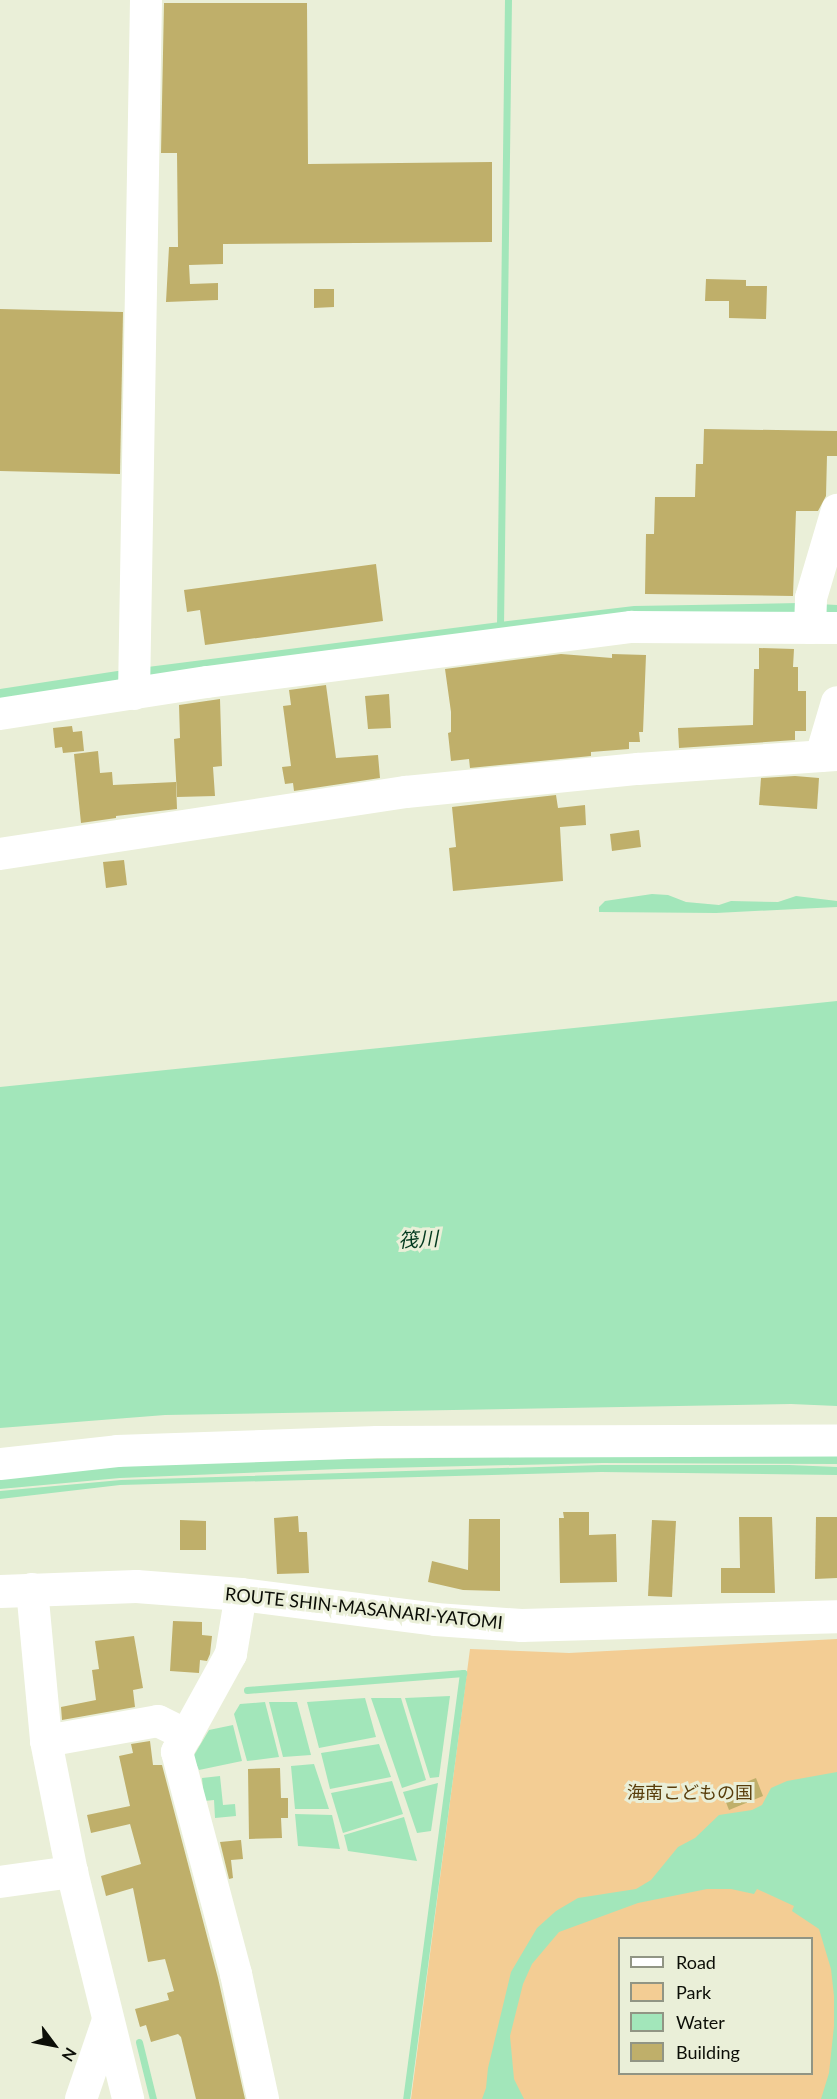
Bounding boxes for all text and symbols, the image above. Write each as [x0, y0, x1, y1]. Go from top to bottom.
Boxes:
water label: 筏川 [397, 1226, 439, 1252]
street label: ROUTE SHIN-MASANARI-YATOMI [224, 1583, 504, 1633]
park label: 海南こどもの国 [627, 1781, 753, 1803]
legend [618, 1937, 813, 2075]
text: Road [676, 1951, 716, 1973]
text: Park [676, 1981, 711, 2003]
text: Water [676, 2011, 725, 2033]
north arrow [24, 2015, 84, 2075]
text: Building [676, 2041, 740, 2063]
text: N [58, 2045, 81, 2065]

